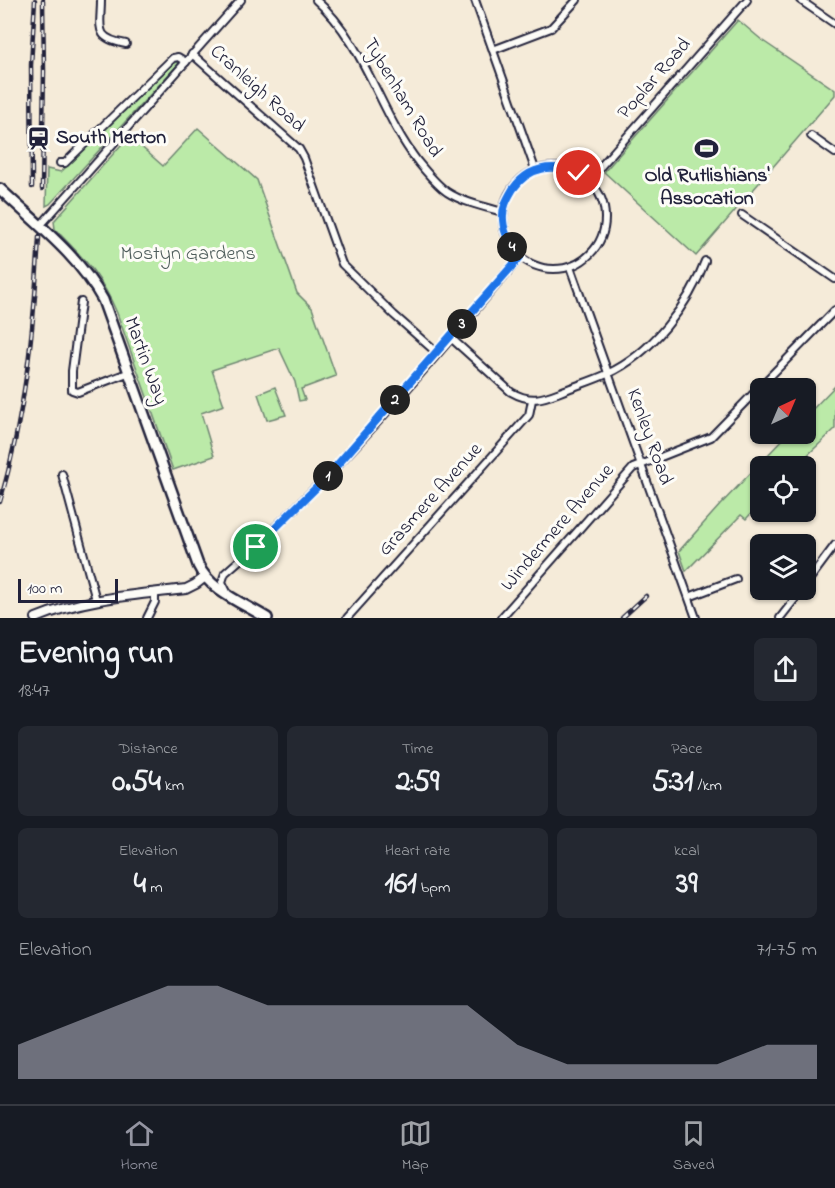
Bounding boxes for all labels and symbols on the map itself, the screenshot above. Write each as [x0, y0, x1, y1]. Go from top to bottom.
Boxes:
street label: Poplar Road [611, 32, 699, 126]
street label: Tybenham Road [355, 33, 449, 163]
street label: Cranleigh Road [202, 38, 311, 141]
place label: South Merton [56, 124, 166, 153]
station icon: South Merton [25, 125, 51, 151]
sports icon: Old Rutlishians' Assocation [694, 135, 720, 161]
pin [553, 147, 604, 198]
place label: Old Rutlishians' Assocation [644, 162, 770, 214]
pin: 4 [497, 232, 527, 262]
park label: Mostyn Gardens [120, 240, 256, 269]
pin: 3 [447, 309, 477, 339]
street label: Martin Way [116, 313, 174, 409]
north arrow [750, 378, 816, 444]
pin: 2 [380, 385, 410, 415]
street label: Kenley Road [618, 385, 680, 489]
street label: Grasmere Avenue [372, 437, 490, 563]
street label: Windermere Avenue [494, 458, 622, 598]
pin: 1 [313, 461, 343, 491]
pin [230, 521, 281, 572]
scale bar [18, 576, 118, 604]

